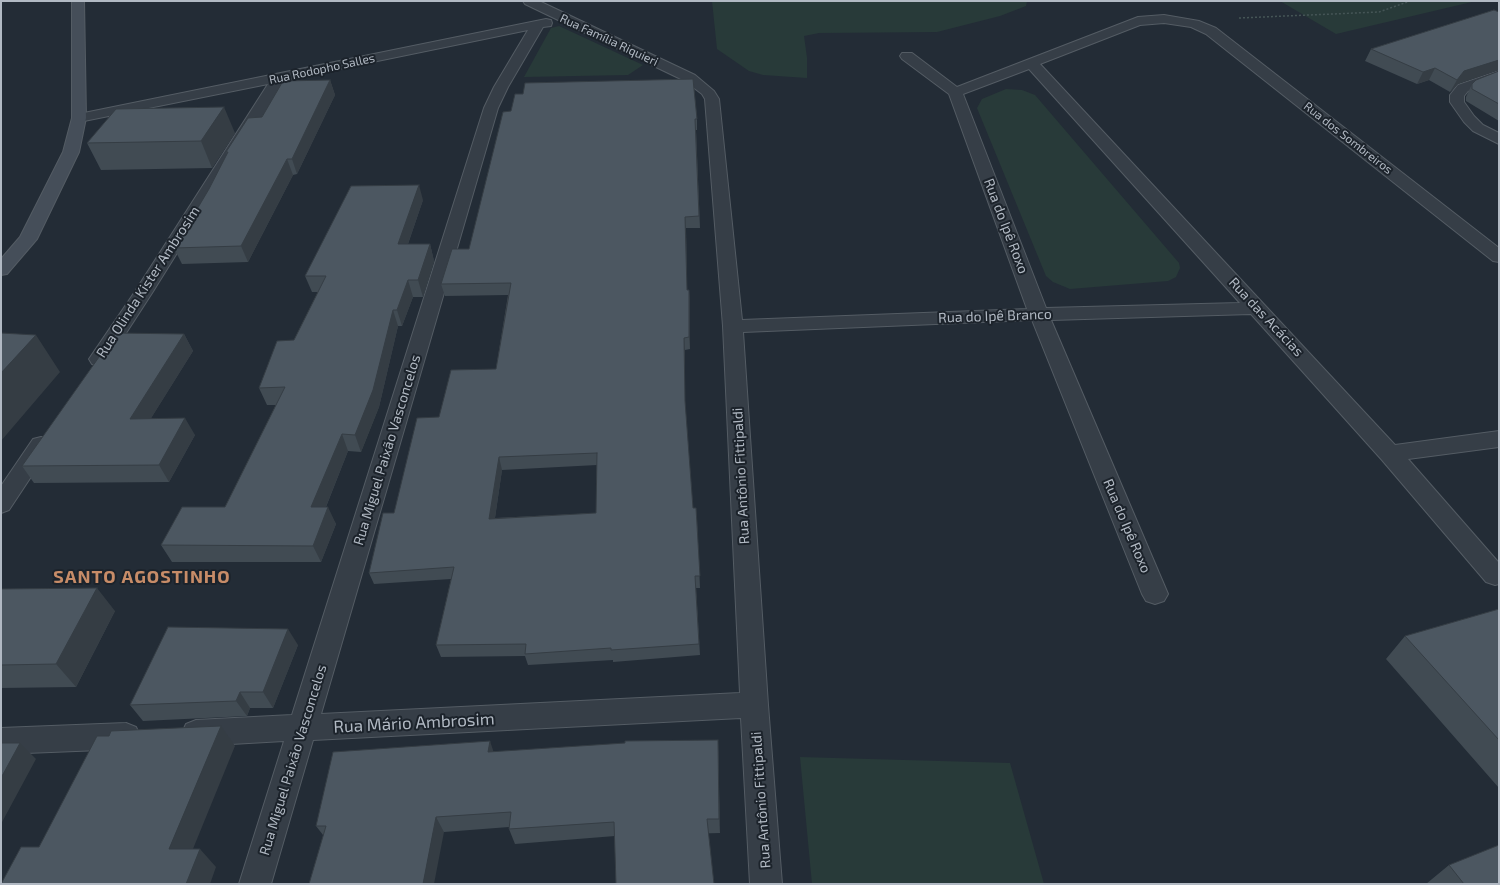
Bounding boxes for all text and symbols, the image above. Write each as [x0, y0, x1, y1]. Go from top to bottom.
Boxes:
street label: Rua Família Riquieri [558, 11, 660, 69]
street label: Rua Rodopho Salles [268, 51, 376, 87]
street label: Rua dos Sombreiros [1301, 99, 1395, 177]
street label: Rua do Ipê Roxo [980, 176, 1032, 276]
street label: Rua Olinda Kister Ambrosim [93, 203, 203, 361]
street label: Rua das Acácias [1225, 274, 1307, 360]
street label: Rua do Ipê Branco [938, 306, 1052, 326]
street label: Rua Miguel Paixão Vasconcelos [350, 353, 424, 547]
street label: Rua Antônio Fittipaldi [729, 407, 753, 545]
street label: Rua do Ipê Roxo [1100, 476, 1154, 576]
district label: SANTO AGOSTINHO [53, 566, 231, 588]
street label: Rua Miguel Paixão Vasconcelos [256, 663, 330, 857]
street label: Rua Mário Ambrosim [333, 709, 495, 737]
street label: Rua Antônio Fittipaldi [748, 731, 774, 869]

